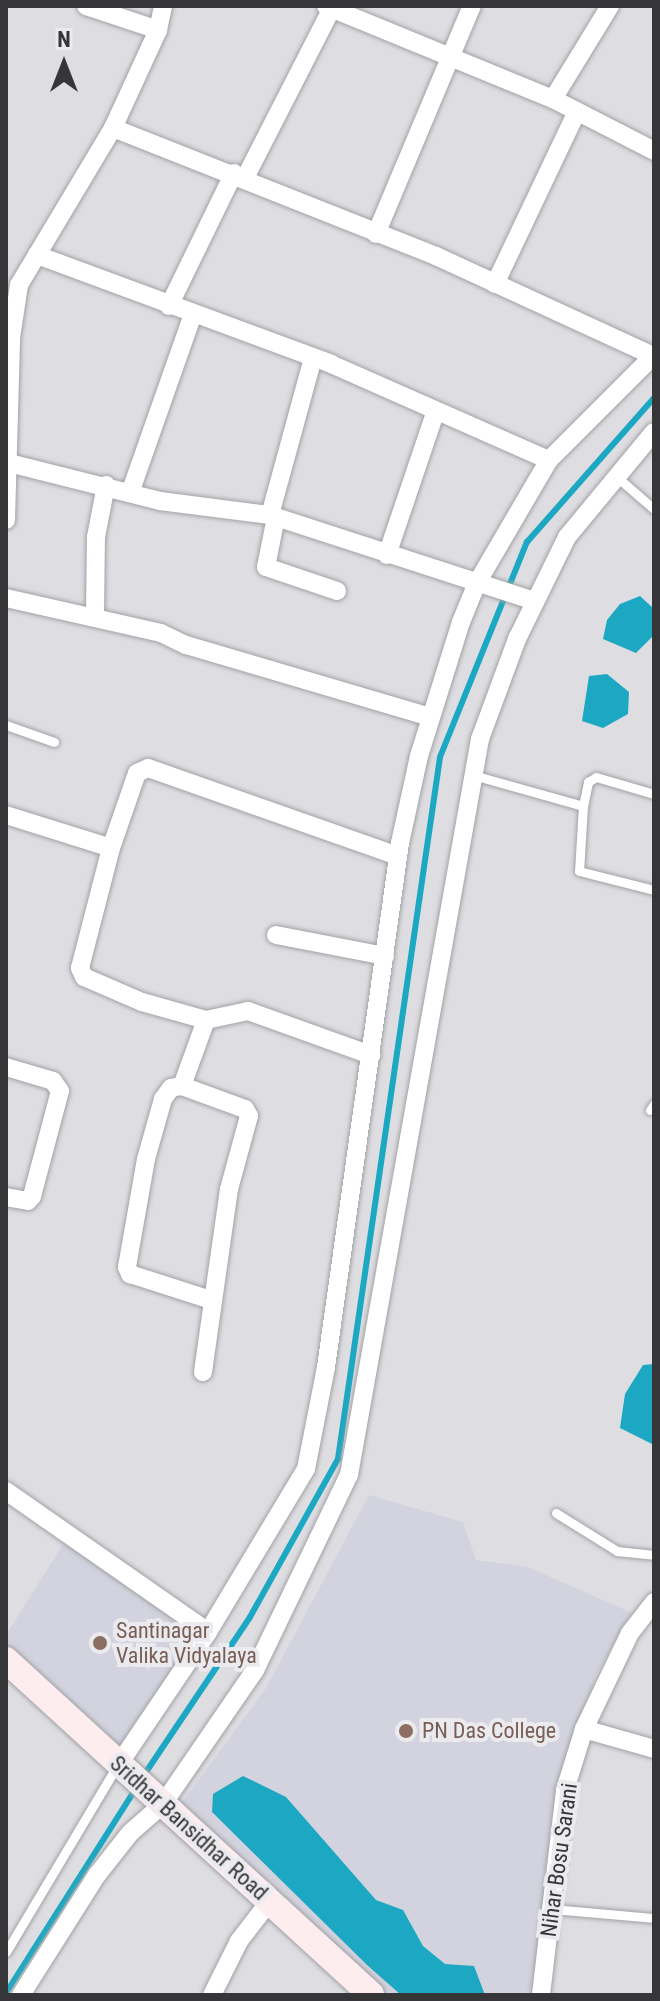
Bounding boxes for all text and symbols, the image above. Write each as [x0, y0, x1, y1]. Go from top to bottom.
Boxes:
north arrow [24, 24, 104, 104]
text: N [57, 27, 71, 52]
place label: Santinagar Valika Vidyalaya [116, 1617, 257, 1668]
marker: Santinagar Valika Vidyalaya [91, 1634, 109, 1652]
place label: PN Das College [422, 1718, 556, 1744]
marker: PN Das College [397, 1722, 415, 1740]
street label: Sridhar Bansidhar Road [105, 1750, 273, 1906]
street label: Nihar Bosu Sarani [535, 1782, 583, 1938]

